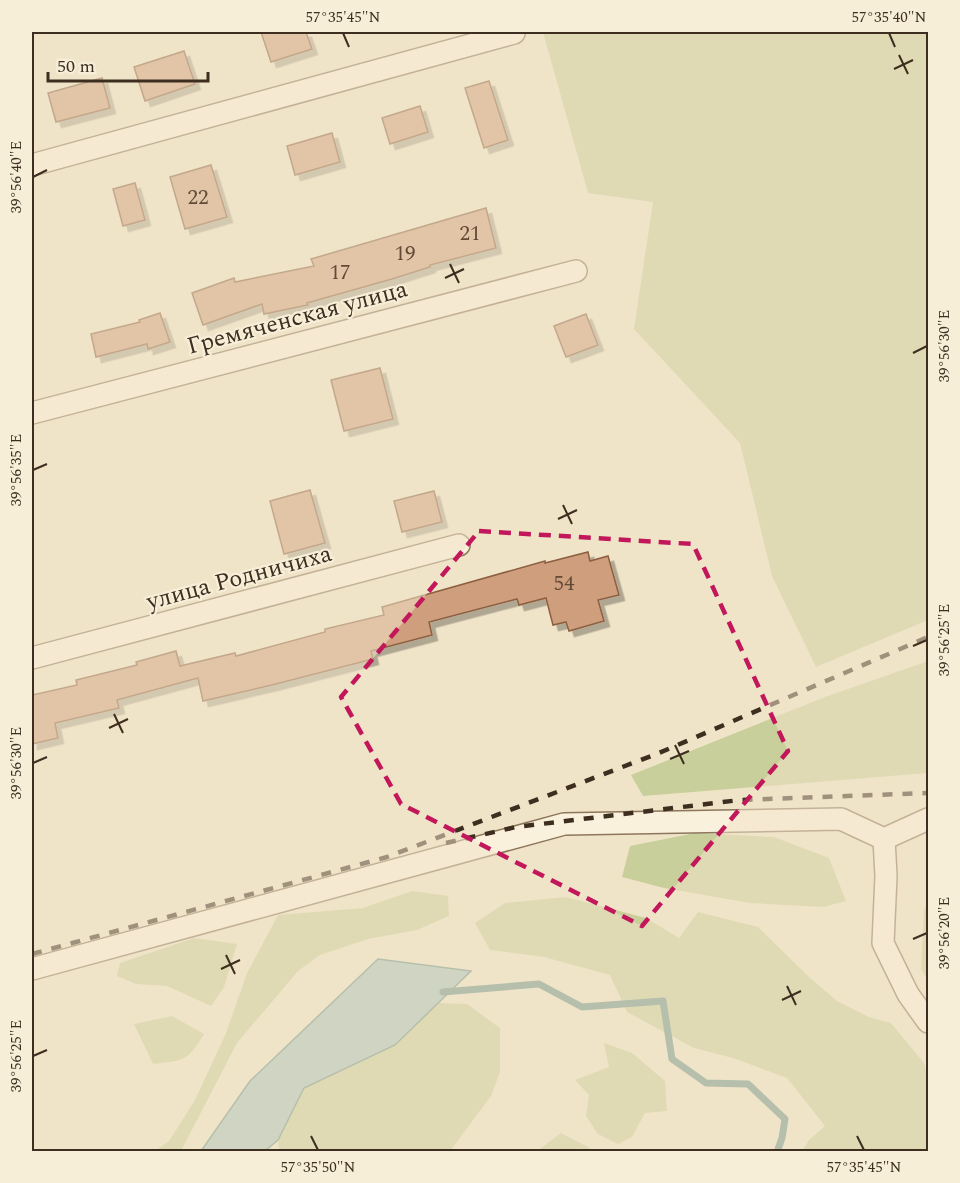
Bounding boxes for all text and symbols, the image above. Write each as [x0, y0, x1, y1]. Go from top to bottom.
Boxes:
text: 57°35'45"N [306, 6, 381, 29]
text: 57°35'40"N [852, 6, 927, 29]
scale bar [48, 45, 208, 83]
text: 50 m [57, 53, 95, 80]
text: 39°56'40"E [5, 141, 28, 213]
house number: 22 [188, 182, 209, 214]
house number: 21 [460, 218, 481, 250]
house number: 19 [395, 238, 416, 270]
house number: 17 [330, 257, 351, 289]
street label: Гремяченская улица [183, 271, 412, 365]
text: 39°56'30"E [933, 310, 956, 382]
text: 39°56'35"E [5, 434, 28, 506]
street label: улица Родничиха [142, 536, 336, 620]
house number: 54 [554, 568, 575, 600]
text: 39°56'25"E [933, 604, 956, 676]
text: 39°56'30"E [5, 727, 28, 799]
text: 39°56'20"E [933, 897, 956, 969]
text: 39°56'25"E [5, 1020, 28, 1092]
text: 57°35'50"N [281, 1156, 356, 1179]
text: 57°35'45"N [827, 1156, 902, 1179]

